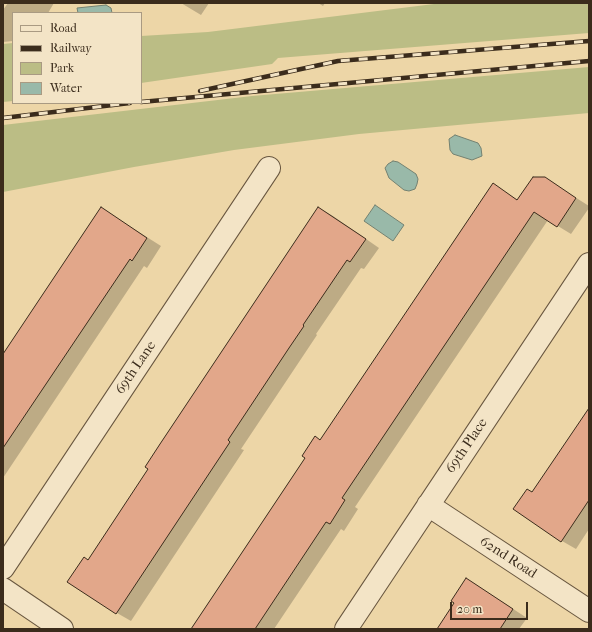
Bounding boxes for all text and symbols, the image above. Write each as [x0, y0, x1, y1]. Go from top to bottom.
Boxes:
legend [12, 12, 142, 104]
text: Road [50, 21, 77, 35]
text: Railway [50, 41, 92, 55]
text: Park [50, 61, 74, 75]
text: Water [50, 81, 82, 95]
street label: 69th Lane [112, 338, 160, 398]
street label: 69th Place [443, 415, 491, 477]
street label: 62nd Road [476, 533, 540, 583]
scale bar [452, 594, 530, 620]
text: 20 m [457, 602, 482, 616]

